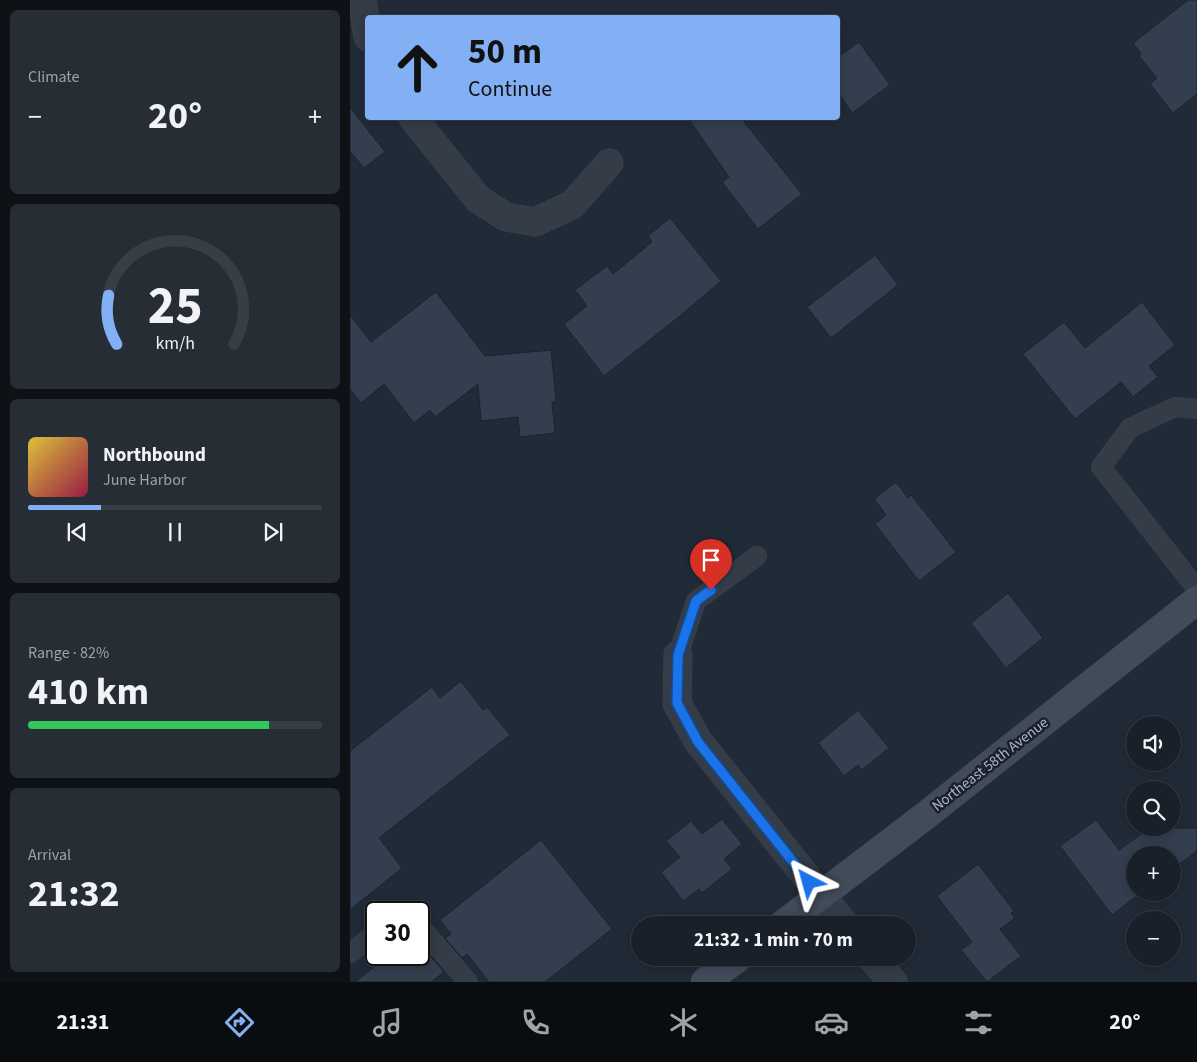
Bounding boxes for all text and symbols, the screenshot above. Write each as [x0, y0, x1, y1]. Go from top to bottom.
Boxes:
text: 50 m [468, 27, 542, 77]
icon: ahead [385, 35, 450, 100]
text: Climate [28, 66, 79, 88]
text: Continue [468, 73, 552, 105]
text: 20° [148, 89, 202, 143]
text: − [28, 97, 42, 137]
text: + [308, 97, 322, 137]
text: 25 [148, 270, 202, 344]
text: km/h [155, 331, 195, 356]
text: Northbound [103, 442, 206, 469]
text: June Harbor [103, 469, 186, 491]
icon: previous [63, 518, 91, 546]
icon: pause [161, 518, 189, 546]
icon: next [259, 518, 287, 546]
pin [690, 539, 732, 590]
icon: arrive [697, 546, 725, 574]
text: Range · 82% [28, 642, 109, 664]
text: 410 km [28, 665, 149, 719]
street label: Northeast 58th Avenue [928, 712, 1053, 817]
map controls [1126, 716, 1181, 966]
button: sound [1126, 716, 1181, 771]
button: search [1126, 781, 1181, 836]
text: Arrival [28, 844, 71, 866]
button: + [1126, 846, 1181, 901]
position arrow [782, 855, 834, 907]
text: 21:32 [28, 867, 120, 921]
speed limit sign: 30 [365, 901, 430, 966]
button: − [1126, 911, 1181, 966]
text: 21:32 · 1 min · 70 m [694, 927, 853, 954]
icon: directions [222, 1005, 257, 1040]
icon: music [370, 1005, 405, 1040]
icon: phone [518, 1005, 553, 1040]
icon: climate [666, 1005, 701, 1040]
icon: car [814, 1005, 849, 1040]
icon: filters [961, 1005, 996, 1040]
text: 21:31 [56, 1006, 109, 1038]
text: 20° [1109, 1006, 1141, 1038]

